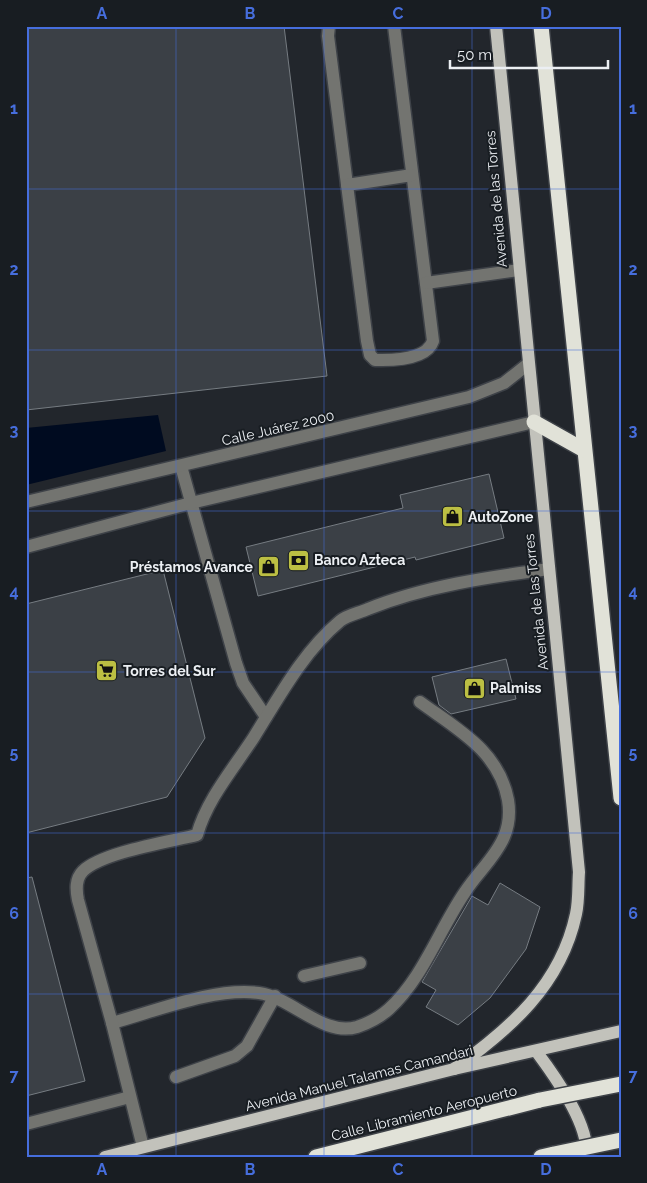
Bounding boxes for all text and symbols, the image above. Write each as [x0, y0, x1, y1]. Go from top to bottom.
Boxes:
text: A [97, 4, 108, 23]
text: B [245, 4, 256, 23]
text: C [393, 4, 404, 23]
text: D [540, 4, 552, 23]
scale bar [450, 38, 607, 70]
text: 50 m [457, 46, 492, 64]
text: 1 [10, 99, 18, 118]
text: 1 [629, 99, 637, 118]
street label: Avenida de las Torres [482, 130, 510, 268]
text: 2 [9, 260, 19, 279]
text: 2 [628, 260, 638, 279]
street label: Calle Juárez 2000 [220, 407, 336, 449]
text: 3 [10, 421, 19, 440]
text: 3 [629, 421, 638, 440]
shop icon: AutoZone [440, 505, 464, 529]
place label: AutoZone [468, 509, 534, 525]
street label: Avenida de las Torres [521, 533, 551, 671]
bank icon: Banco Azteca [286, 548, 310, 572]
place label: Banco Azteca [314, 552, 405, 568]
shop icon: Préstamos Avance [257, 555, 281, 579]
place label: Préstamos Avance [130, 559, 254, 575]
text: 4 [9, 582, 19, 601]
text: 4 [628, 582, 638, 601]
supermarket icon: Torres del Sur [95, 659, 119, 683]
place label: Torres del Sur [123, 663, 216, 679]
shop icon: Palmiss [462, 676, 486, 700]
place label: Palmiss [490, 680, 542, 696]
text: 5 [10, 743, 19, 762]
text: 5 [629, 743, 638, 762]
text: 6 [9, 904, 19, 923]
text: 6 [628, 904, 638, 923]
street label: Avenida Manuel Talamas Camandari [244, 1042, 474, 1114]
text: 7 [10, 1066, 19, 1085]
text: 7 [629, 1066, 638, 1085]
street label: Calle Libramiento Aeropuerto [330, 1082, 518, 1144]
text: A [97, 1160, 108, 1179]
text: B [245, 1160, 256, 1179]
text: C [393, 1160, 404, 1179]
text: D [540, 1160, 552, 1179]

